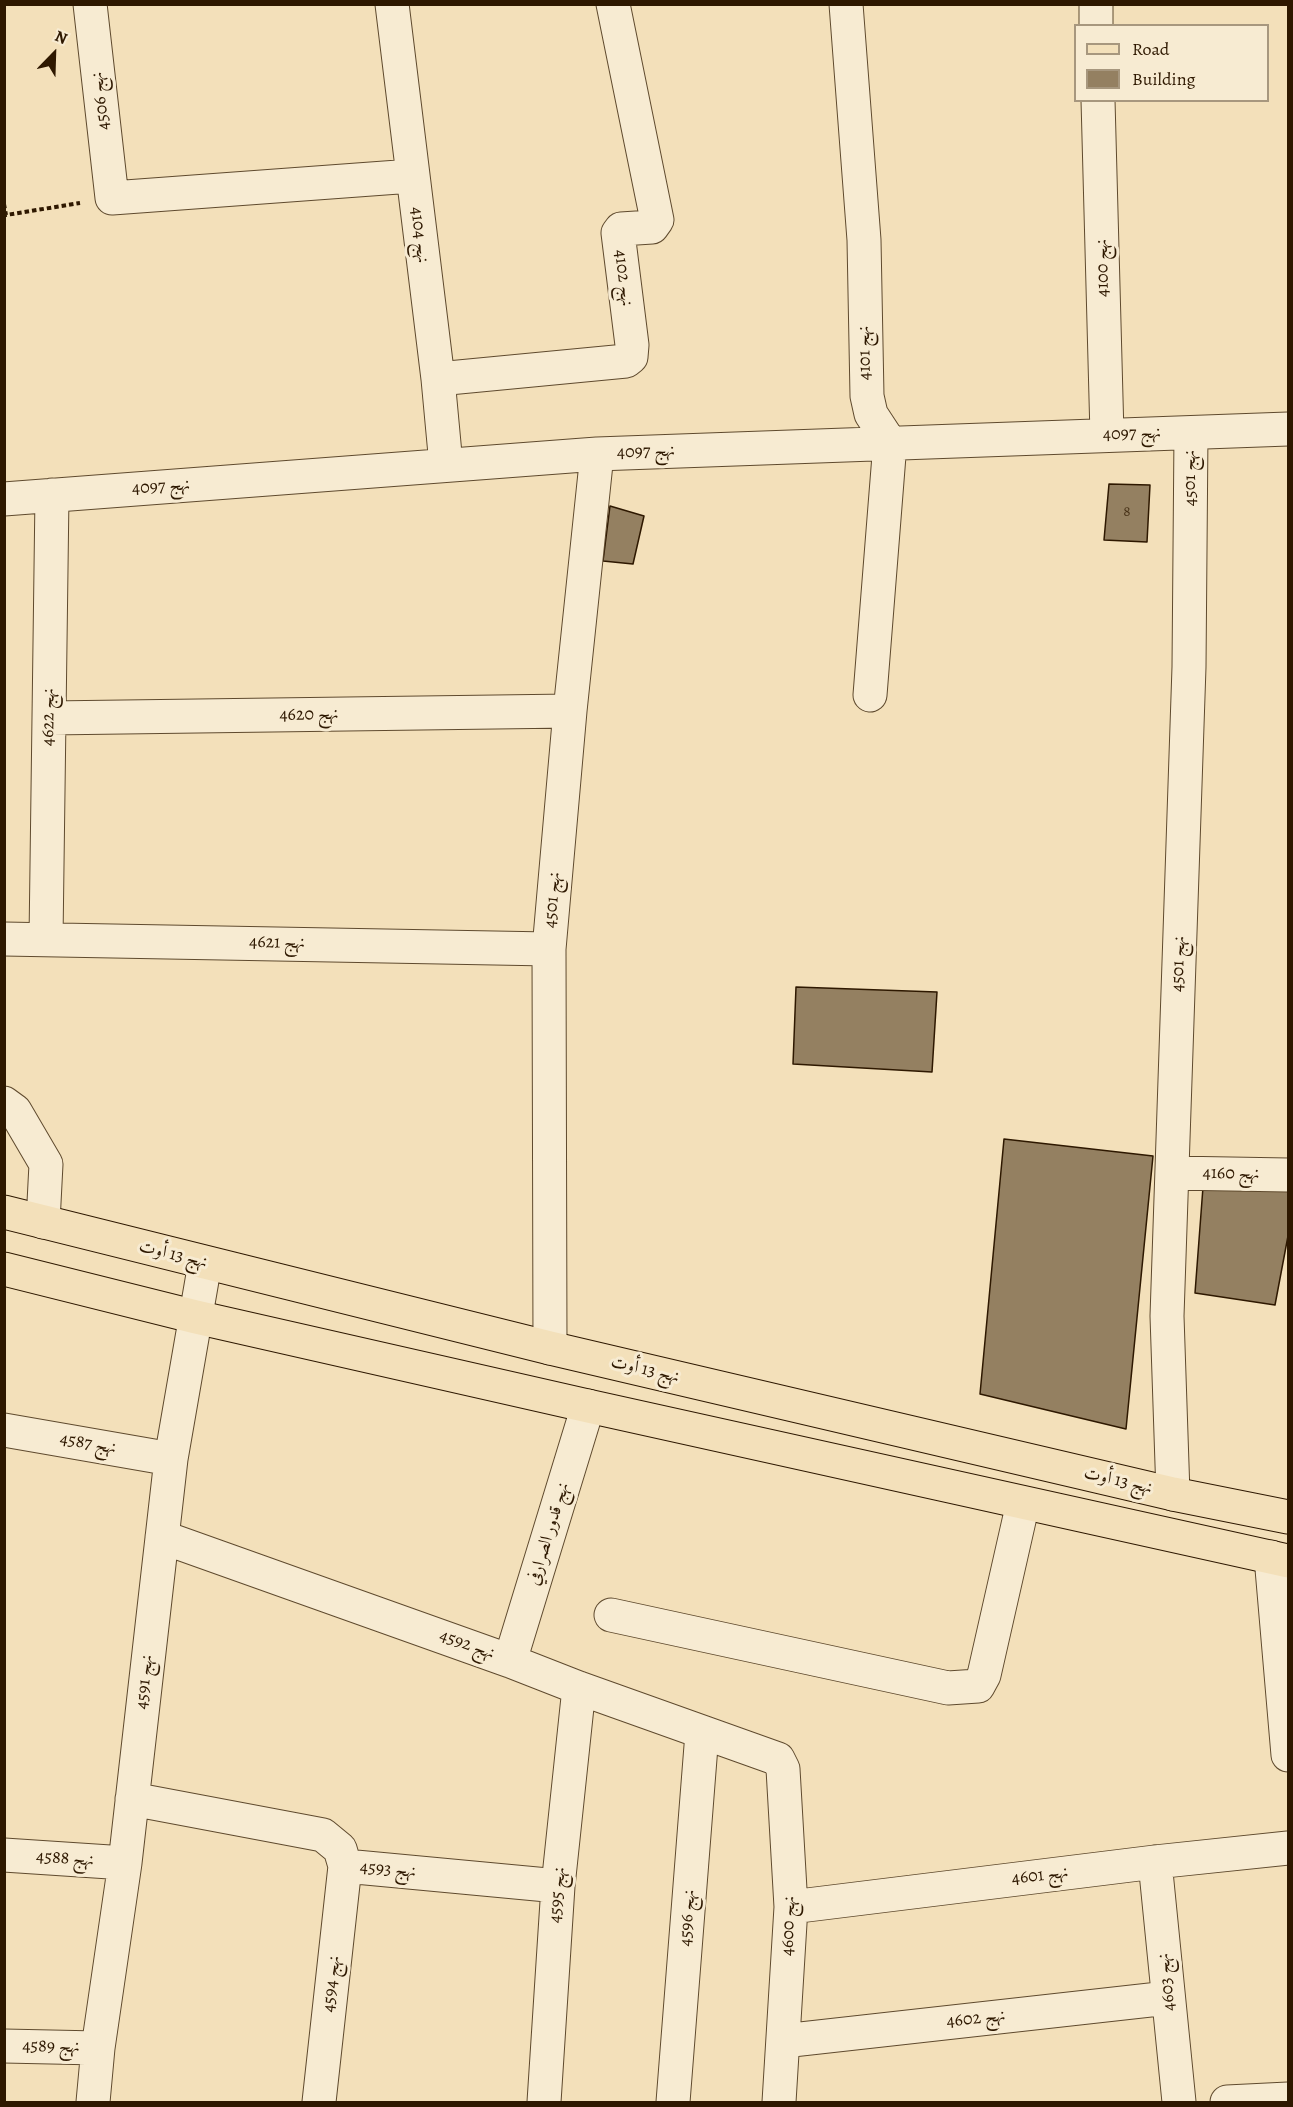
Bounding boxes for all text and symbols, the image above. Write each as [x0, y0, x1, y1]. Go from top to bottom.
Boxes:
north arrow [24, 24, 84, 84]
legend [1074, 24, 1269, 102]
text: N [51, 25, 71, 50]
text: Road [1132, 37, 1169, 61]
text: Building [1132, 67, 1196, 91]
street label: نهج 4506 [87, 71, 115, 131]
street label: نهج 4104 [405, 206, 433, 264]
street label: نهج 4100 [1092, 239, 1114, 297]
street label: نهج 4102 [609, 248, 637, 308]
street label: نهج 4101 [854, 325, 876, 381]
street label: نهج 4097 [1103, 422, 1161, 446]
street label: نهج 4097 [617, 440, 675, 464]
street label: نهج 4501 [1180, 450, 1202, 506]
street label: نهج 4097 [131, 474, 191, 500]
house number: 8 [1123, 503, 1131, 521]
street label: نهج 4622 [38, 688, 60, 746]
street label: نهج 4620 [279, 704, 339, 726]
street label: نهج 4501 [540, 871, 566, 929]
street label: نهج 4621 [249, 932, 305, 954]
street label: نهج 4501 [1167, 936, 1191, 992]
street label: نهج 4160 [1202, 1163, 1260, 1185]
street label: نهج 13 أوت [136, 1236, 210, 1274]
street label: نهج 13 أوت [609, 1352, 681, 1388]
street label: نهج 4587 [58, 1428, 118, 1460]
street label: نهج 13 أوت [1082, 1463, 1154, 1499]
street label: نهج قدور الصرارفي [523, 1480, 575, 1588]
street label: نهج 4592 [436, 1625, 498, 1665]
street label: نهج 4591 [131, 1654, 159, 1710]
street label: نهج 4588 [35, 1846, 95, 1872]
street label: نهج 4593 [359, 1857, 417, 1883]
street label: نهج 4601 [1010, 1862, 1070, 1890]
street label: نهج 4595 [545, 1866, 571, 1924]
street label: نهج 4596 [675, 1889, 701, 1947]
street label: نهج 4600 [777, 1896, 801, 1956]
street label: نهج 4603 [1153, 1952, 1181, 2012]
street label: نهج 4594 [318, 1955, 346, 2013]
street label: نهج 4602 [945, 2005, 1007, 2033]
street label: نهج 4589 [22, 2036, 80, 2058]

